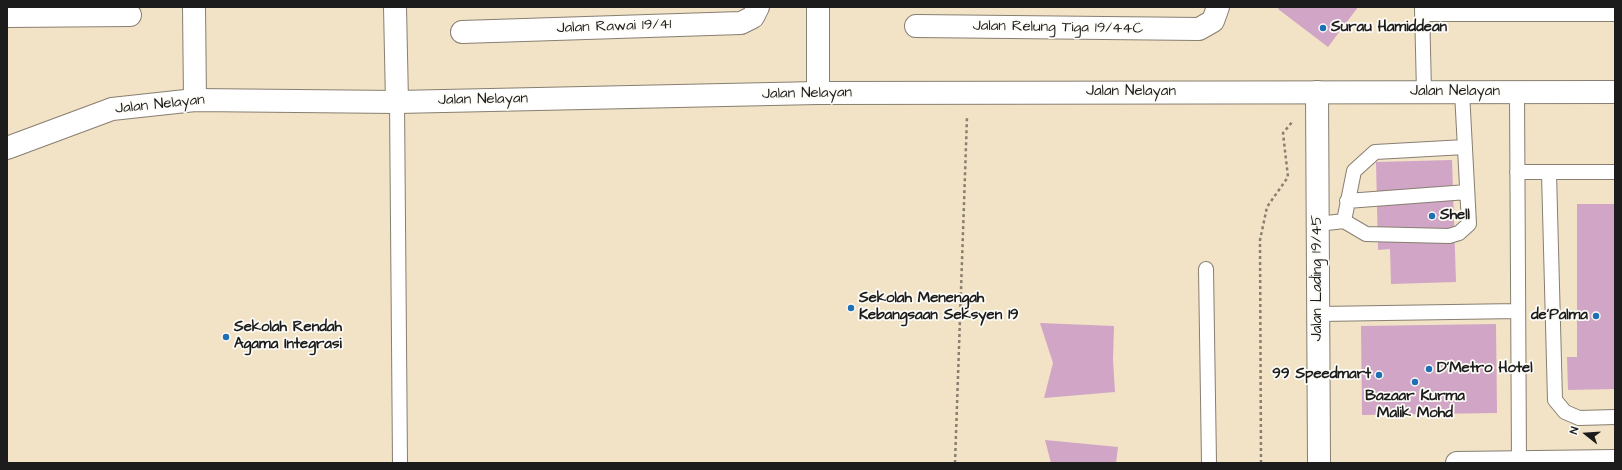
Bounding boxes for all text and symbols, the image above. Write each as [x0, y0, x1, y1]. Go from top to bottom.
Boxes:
street label: Jalan Rawai 19/41 [556, 16, 672, 38]
street label: Jalan Relung Tiga 19/44C [973, 18, 1143, 38]
place label: Surau Hamiddean [1331, 19, 1447, 37]
marker: Surau Hamiddean [1318, 23, 1328, 33]
street label: Jalan Nelayan [1086, 83, 1176, 101]
street label: Jalan Nelayan [1410, 83, 1500, 101]
street label: Jalan Nelayan [762, 84, 852, 104]
street label: Jalan Nelayan [438, 90, 528, 110]
street label: Jalan Nelayan [114, 91, 206, 119]
place label: Shell [1440, 207, 1470, 225]
marker: Shell [1427, 211, 1437, 221]
street label: Jalan Lading 19/45 [1309, 215, 1327, 341]
place label: Sekolah Menengah Kebangsaan Seksyen 19 [859, 290, 1019, 325]
marker: Sekolah Menengah Kebangsaan Seksyen 19 [846, 303, 856, 313]
place label: de'Palma [1531, 307, 1588, 325]
marker: de'Palma [1591, 311, 1601, 321]
place label: Sekolah Rendah Agama Integrasi [234, 319, 342, 354]
marker: Sekolah Rendah Agama Integrasi [221, 332, 231, 342]
place label: D'Metro Hotel [1437, 360, 1533, 378]
marker: D'Metro Hotel [1424, 364, 1434, 374]
place label: 99 Speedmart [1272, 366, 1371, 384]
marker: 99 Speedmart [1374, 370, 1384, 380]
marker: Bazaar Kurma Malik Mohd [1410, 377, 1420, 387]
place label: Bazaar Kurma Malik Mohd [1365, 388, 1465, 423]
north arrow [1566, 414, 1606, 454]
text: N [1566, 425, 1582, 436]

